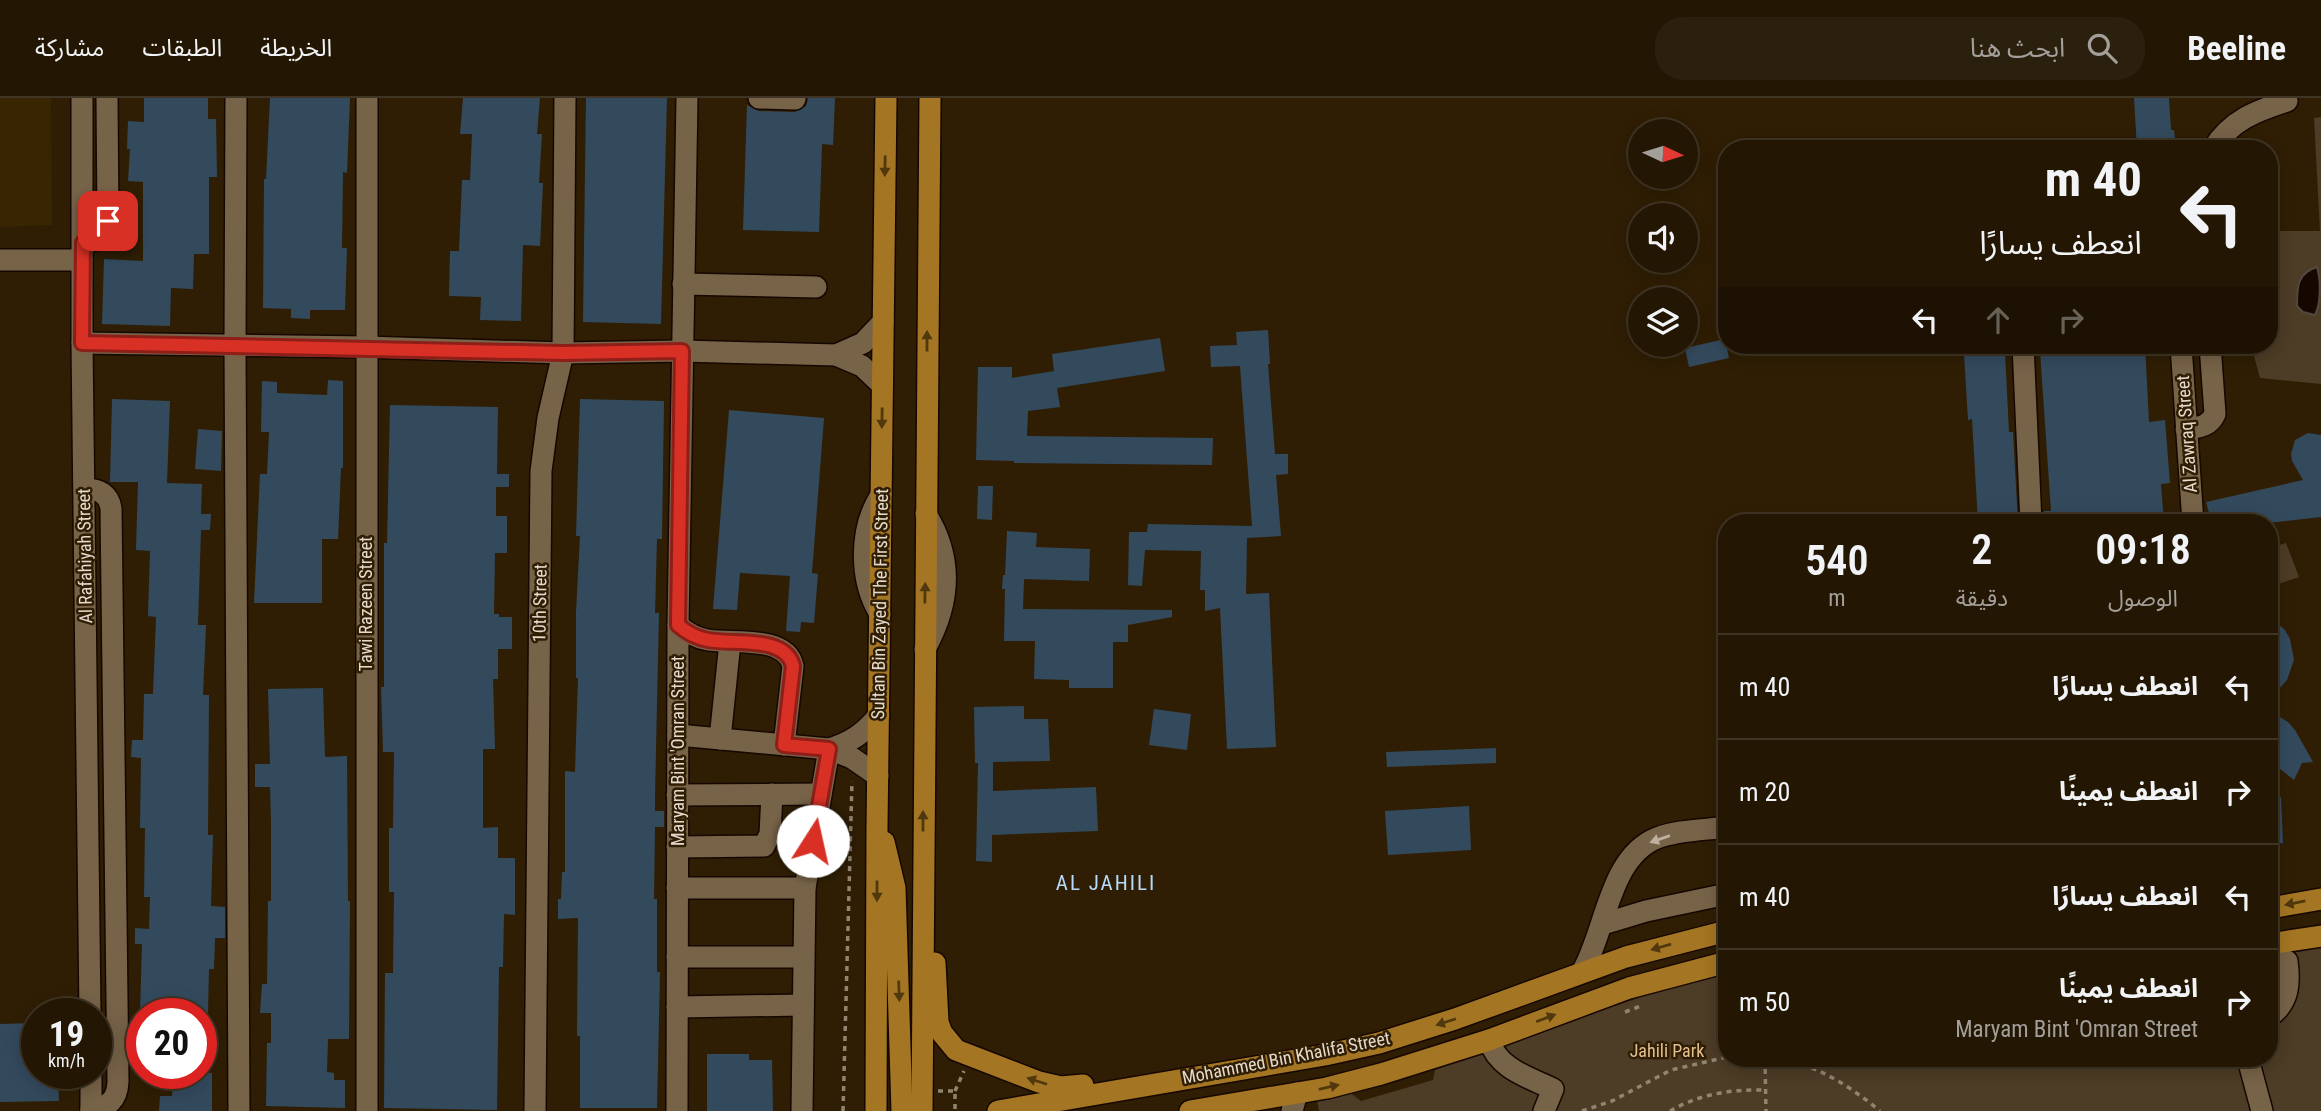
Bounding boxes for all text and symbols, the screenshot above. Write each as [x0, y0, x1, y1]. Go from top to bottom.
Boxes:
search box [1655, 17, 2145, 80]
icon: search [2083, 29, 2121, 67]
text: Beeline [2187, 29, 2286, 68]
text: ابحث هنا [1970, 33, 2065, 63]
text: مشاركة [35, 34, 104, 62]
text: الطبقات [142, 34, 222, 62]
text: الخريطة [260, 34, 332, 62]
north arrow [1628, 119, 1698, 189]
map controls [1628, 119, 1698, 357]
text: 40 m [2045, 151, 2142, 208]
one-way arrow [879, 155, 891, 177]
icon: left [2166, 168, 2257, 259]
pin [78, 191, 138, 251]
icon: arrive [89, 202, 127, 240]
button: sound [1628, 203, 1698, 273]
text: انعطف يسارًا [1979, 224, 2142, 262]
button: layers [1628, 287, 1698, 357]
icon: left [1906, 301, 1944, 339]
icon: ahead [1979, 301, 2017, 339]
icon: right [2052, 301, 2090, 339]
one-way arrow [921, 330, 933, 352]
street label: Al Zawraq Street [2172, 375, 2201, 493]
one-way arrow [876, 407, 888, 429]
street label: Al Rafahiyah Street [73, 488, 96, 624]
street label: Sultan Bin Zayed The First Street [867, 488, 892, 720]
text: 2 [1971, 525, 1992, 574]
text: 09:18 [2095, 525, 2191, 574]
text: 540 [1805, 536, 1869, 585]
street label: Tawi Razeen Street [355, 537, 376, 671]
street label: 10th Street [528, 564, 551, 642]
one-way arrow [920, 582, 931, 604]
text: m [1828, 585, 1846, 612]
text: دقيقة [1956, 585, 2008, 612]
text: الوصول [2108, 585, 2178, 612]
street label: Maryam Bint 'Omran Street [667, 656, 688, 846]
icon: left [2219, 668, 2257, 706]
text: انعطف يسارًا [2052, 671, 2198, 701]
text: 40 m [1739, 672, 1790, 702]
icon: right [2219, 773, 2257, 811]
text: انعطف يمينًا [2059, 776, 2198, 806]
text: 20 m [1739, 777, 1790, 807]
position arrow [776, 804, 850, 878]
one-way arrow [917, 809, 929, 831]
one-way arrow [1650, 834, 1671, 845]
district label: AL JAHILI [1056, 871, 1156, 895]
icon: left [2219, 878, 2257, 916]
one-way arrow [871, 880, 883, 902]
text: انعطف يسارًا [2052, 881, 2198, 911]
text: 40 m [1739, 882, 1790, 912]
one-way arrow [2284, 898, 2306, 909]
one-way arrow [1650, 942, 1672, 953]
text: انعطف يمينًا [2059, 973, 2198, 1003]
one-way arrow [893, 980, 905, 1002]
icon: right [2219, 983, 2257, 1021]
text: 50 m [1739, 987, 1790, 1017]
speed limit sign: 20 [126, 998, 217, 1089]
one-way arrow [1536, 1013, 1557, 1024]
text: 19 [49, 1014, 84, 1055]
text: Maryam Bint 'Omran Street [1955, 1016, 2198, 1043]
one-way arrow [1435, 1017, 1456, 1027]
street label: Mohammed Bin Khalifa Street [1180, 1027, 1392, 1088]
park label: Jahili Park [1630, 1040, 1704, 1061]
text: km/h [48, 1050, 85, 1071]
one-way arrow [1027, 1076, 1048, 1086]
one-way arrow [1318, 1081, 1340, 1092]

